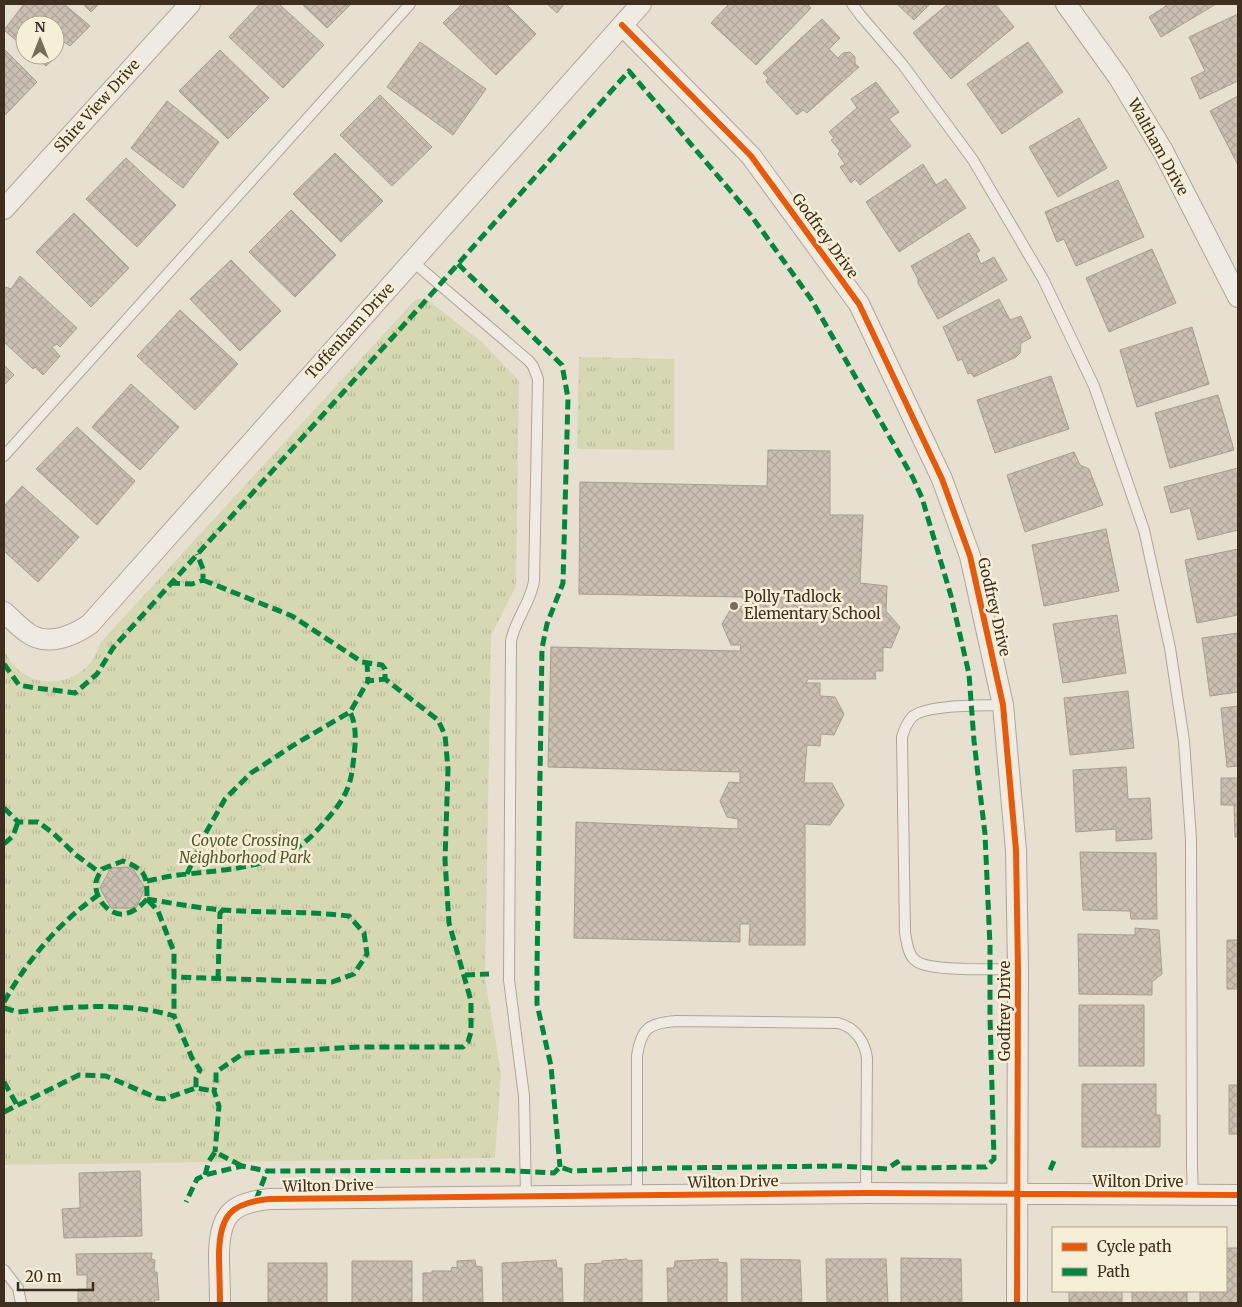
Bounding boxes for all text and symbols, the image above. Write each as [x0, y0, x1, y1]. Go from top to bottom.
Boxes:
north arrow [15, 15, 65, 65]
text: N [34, 18, 46, 36]
street label: Shire View Drive [50, 55, 144, 156]
street label: Waltham Drive [1123, 94, 1193, 199]
street label: Godfrey Drive [788, 189, 863, 282]
street label: Toffenham Drive [301, 278, 398, 383]
street label: Godfrey Drive [974, 556, 1015, 658]
place label: Polly Tadlock Elementary School [744, 587, 881, 623]
marker: Polly Tadlock Elementary School [728, 600, 740, 612]
park label: Coyote Crossing Neighborhood Park [179, 831, 312, 867]
street label: Godfrey Drive [995, 960, 1014, 1061]
street label: Wilton Drive [686, 1171, 779, 1192]
street label: Wilton Drive [1092, 1172, 1184, 1191]
street label: Wilton Drive [281, 1175, 374, 1196]
legend [1052, 1227, 1227, 1292]
text: Cycle path [1097, 1237, 1172, 1256]
scale bar [18, 1260, 92, 1292]
text: Path [1097, 1262, 1130, 1281]
text: 20 m [25, 1267, 62, 1286]

